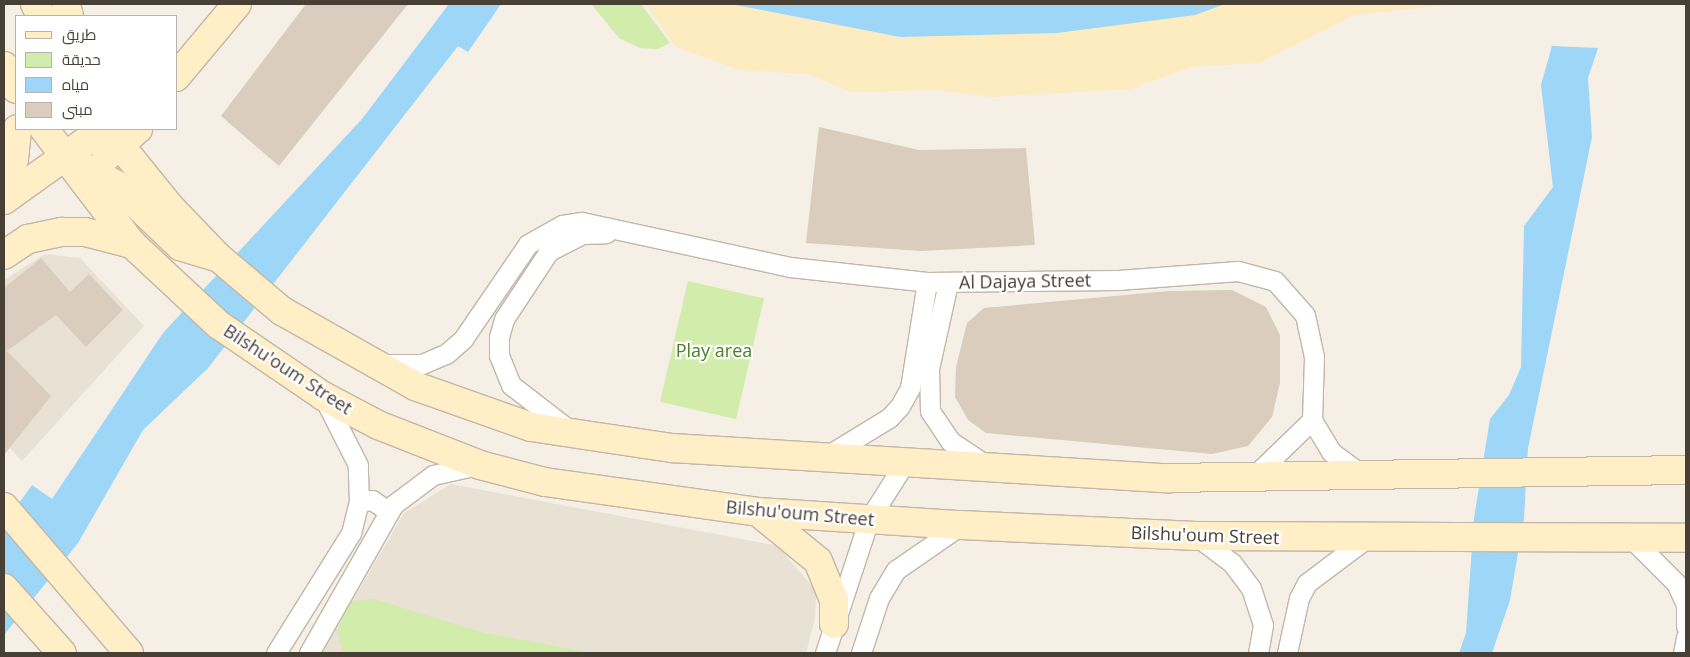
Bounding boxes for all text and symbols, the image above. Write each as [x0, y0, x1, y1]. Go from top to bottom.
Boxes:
legend [15, 15, 178, 130]
text: طريق [62, 24, 96, 44]
text: حديقة [62, 49, 101, 69]
text: مياه [62, 74, 89, 94]
text: مبنى [62, 99, 93, 119]
street label: Al Dajaya Street [959, 269, 1091, 293]
street label: Bilshu'oum Street [220, 319, 356, 419]
park label: Play area [676, 339, 752, 361]
street label: Bilshu'oum Street [725, 496, 875, 530]
street label: Bilshu'oum Street [1130, 522, 1280, 548]

